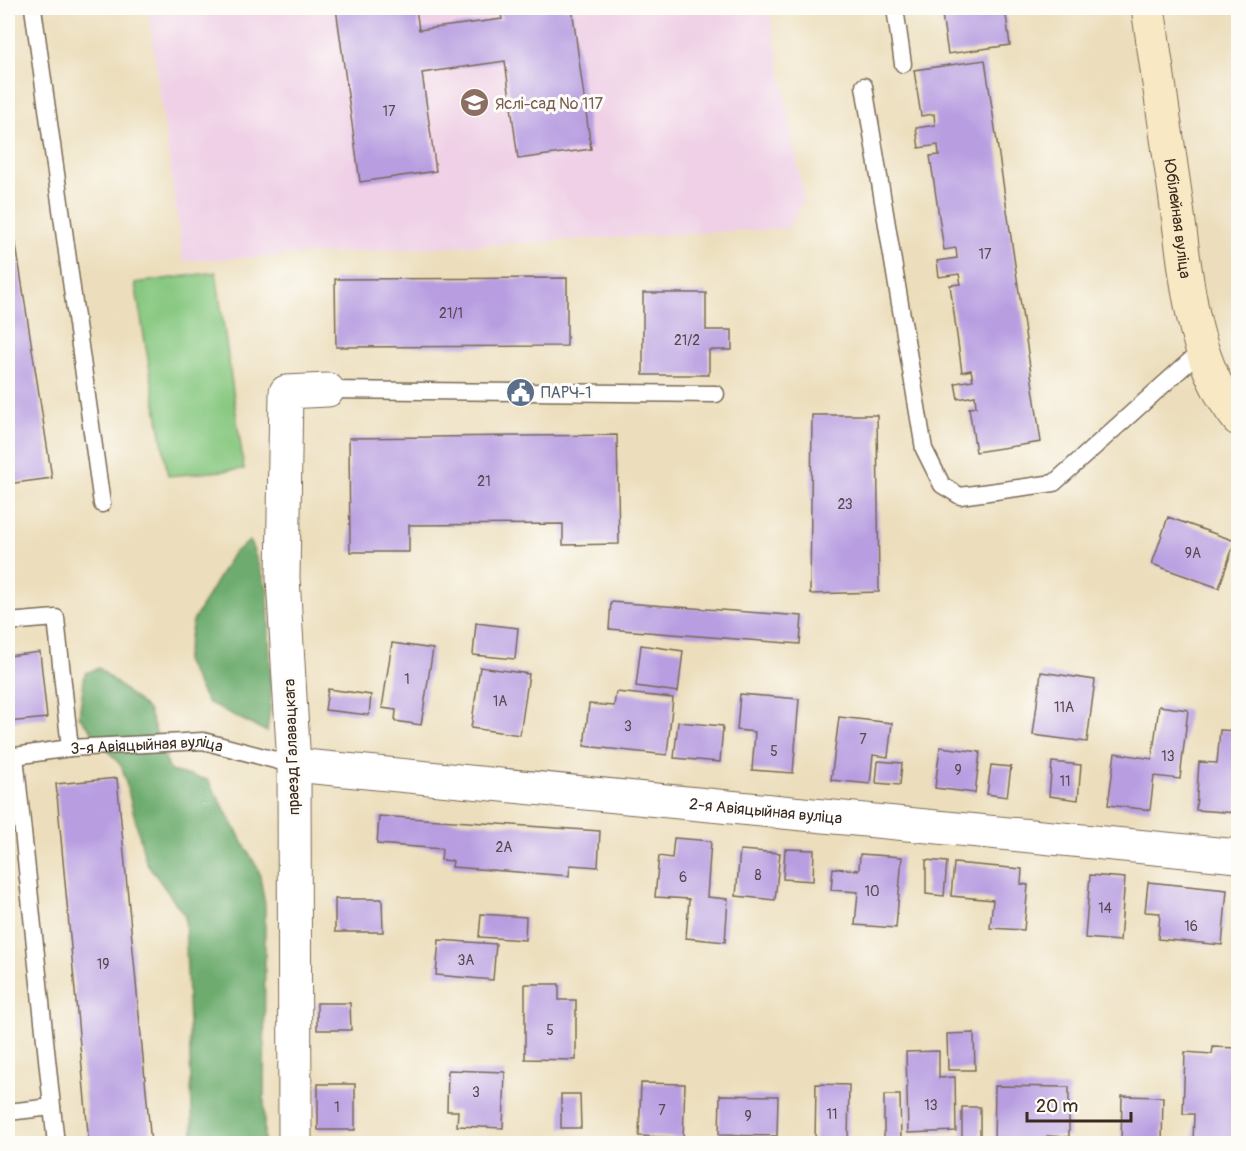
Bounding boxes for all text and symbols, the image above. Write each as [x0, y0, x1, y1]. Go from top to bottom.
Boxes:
school or university icon: Яслі-сад № 117 [458, 87, 490, 119]
place label: Яслі-сад № 117 [495, 94, 604, 114]
house number: 17 [383, 103, 396, 120]
street label: Юбілейная вуліца [1159, 158, 1195, 280]
house number: 17 [979, 246, 992, 263]
house number: 21/1 [439, 305, 463, 322]
house number: 21/2 [674, 332, 700, 349]
public building icon: ПАРЧ-1 [504, 376, 536, 408]
place label: ПАРЧ-1 [541, 383, 592, 403]
house number: 21 [477, 473, 491, 490]
house number: 23 [837, 496, 853, 513]
house number: 9А [1185, 545, 1201, 562]
house number: 1 [404, 671, 410, 688]
street label: праезд Галавацкага [280, 678, 304, 816]
house number: 1А [493, 693, 507, 710]
house number: 11А [1054, 699, 1074, 716]
house number: 3 [624, 718, 632, 735]
house number: 7 [859, 731, 867, 748]
street label: 3-я Авіяцыйная вуліца [70, 732, 225, 759]
house number: 5 [770, 743, 778, 760]
house number: 13 [1161, 748, 1175, 765]
house number: 9 [954, 762, 962, 779]
house number: 11 [1060, 773, 1070, 790]
street label: 2-я Авіяцыйная вуліца [688, 794, 843, 829]
house number: 2А [496, 839, 512, 856]
house number: 8 [754, 867, 762, 884]
house number: 6 [679, 869, 687, 886]
house number: 10 [864, 883, 880, 900]
house number: 14 [1098, 900, 1112, 917]
house number: 16 [1184, 918, 1198, 935]
house number: 3А [458, 952, 474, 969]
house number: 19 [97, 956, 109, 973]
house number: 5 [546, 1022, 554, 1039]
house number: 3 [472, 1084, 480, 1101]
scale bar [1027, 1085, 1130, 1123]
text: 20 m [1036, 1095, 1078, 1118]
house number: 13 [924, 1097, 938, 1114]
house number: 1 [334, 1099, 340, 1116]
house number: 7 [658, 1102, 666, 1119]
house number: 11 [827, 1106, 837, 1123]
house number: 9 [744, 1108, 752, 1125]

